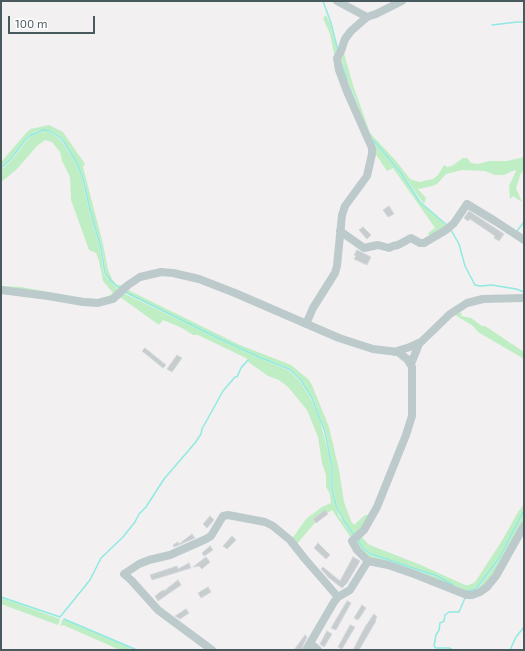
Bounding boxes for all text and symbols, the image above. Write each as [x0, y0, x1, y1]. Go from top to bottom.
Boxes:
scale bar [10, 8, 97, 34]
text: 100 m [15, 16, 47, 30]

